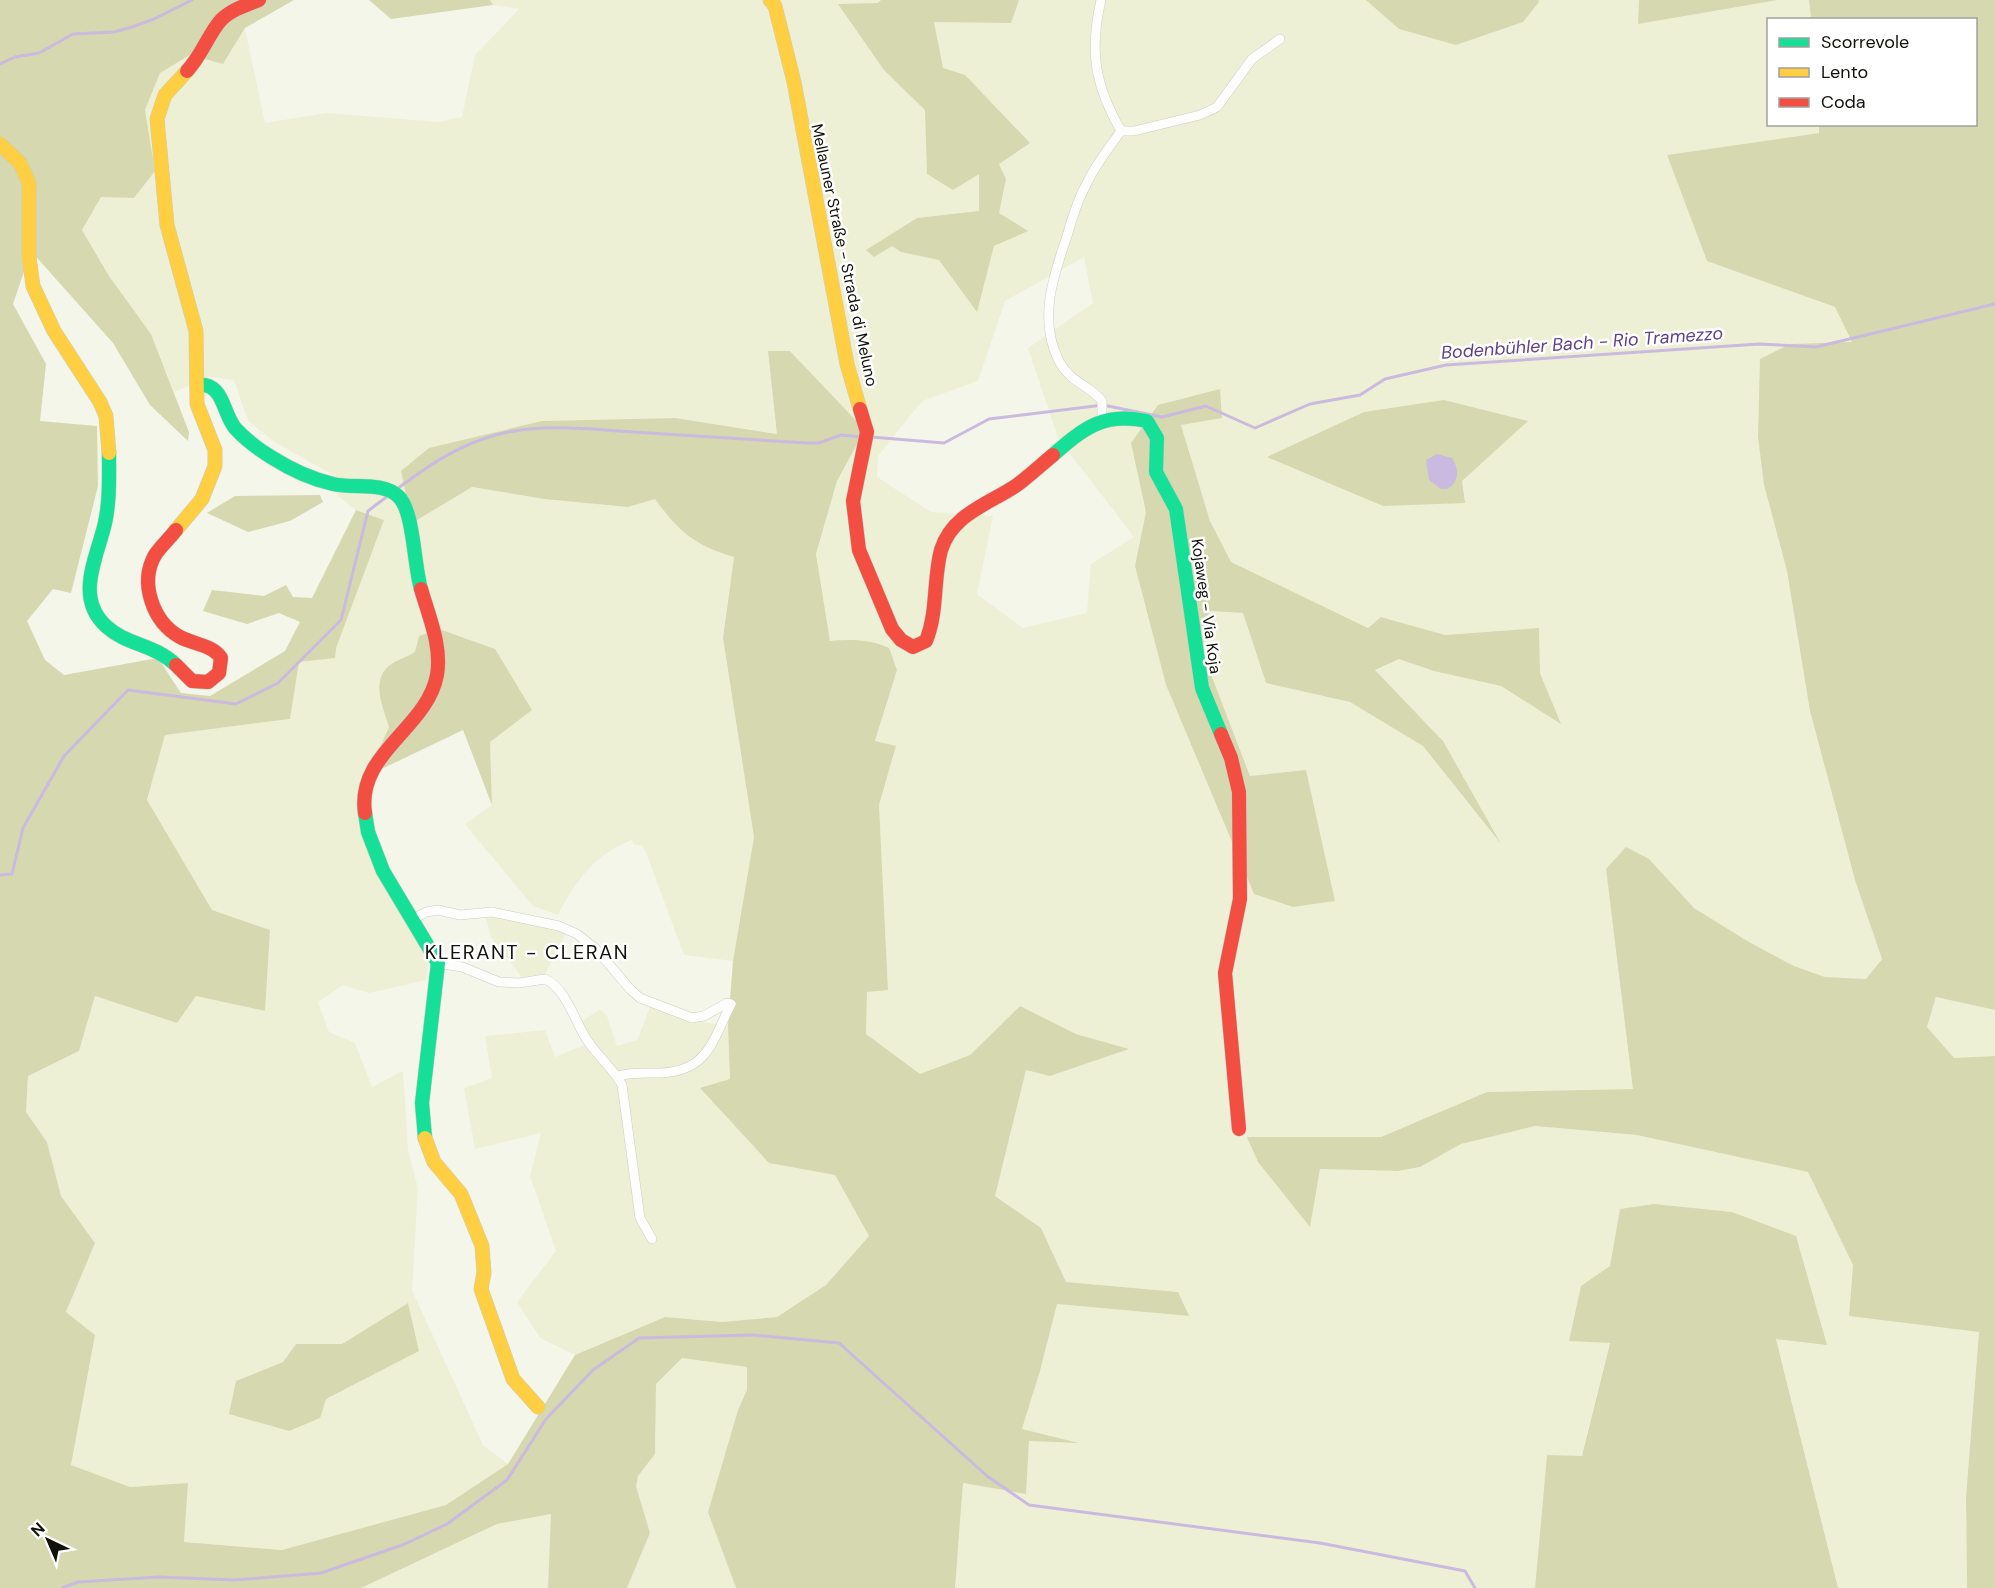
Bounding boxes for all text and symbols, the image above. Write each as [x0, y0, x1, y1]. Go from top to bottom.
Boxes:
legend [1767, 18, 1977, 126]
text: Scorrevole [1821, 30, 1909, 54]
text: Lento [1821, 60, 1868, 84]
text: Coda [1821, 90, 1866, 114]
street label: Mellauner Straße - Strada di Meluno [806, 122, 883, 388]
water label: Bodenbühler Bach - Rio Tramezzo [1440, 321, 1724, 365]
street label: Kojaweg - Via Koja [1187, 537, 1226, 675]
district label: KLERANT - CLERAN [425, 939, 629, 965]
north arrow [18, 1510, 78, 1570]
text: N [26, 1518, 49, 1541]

